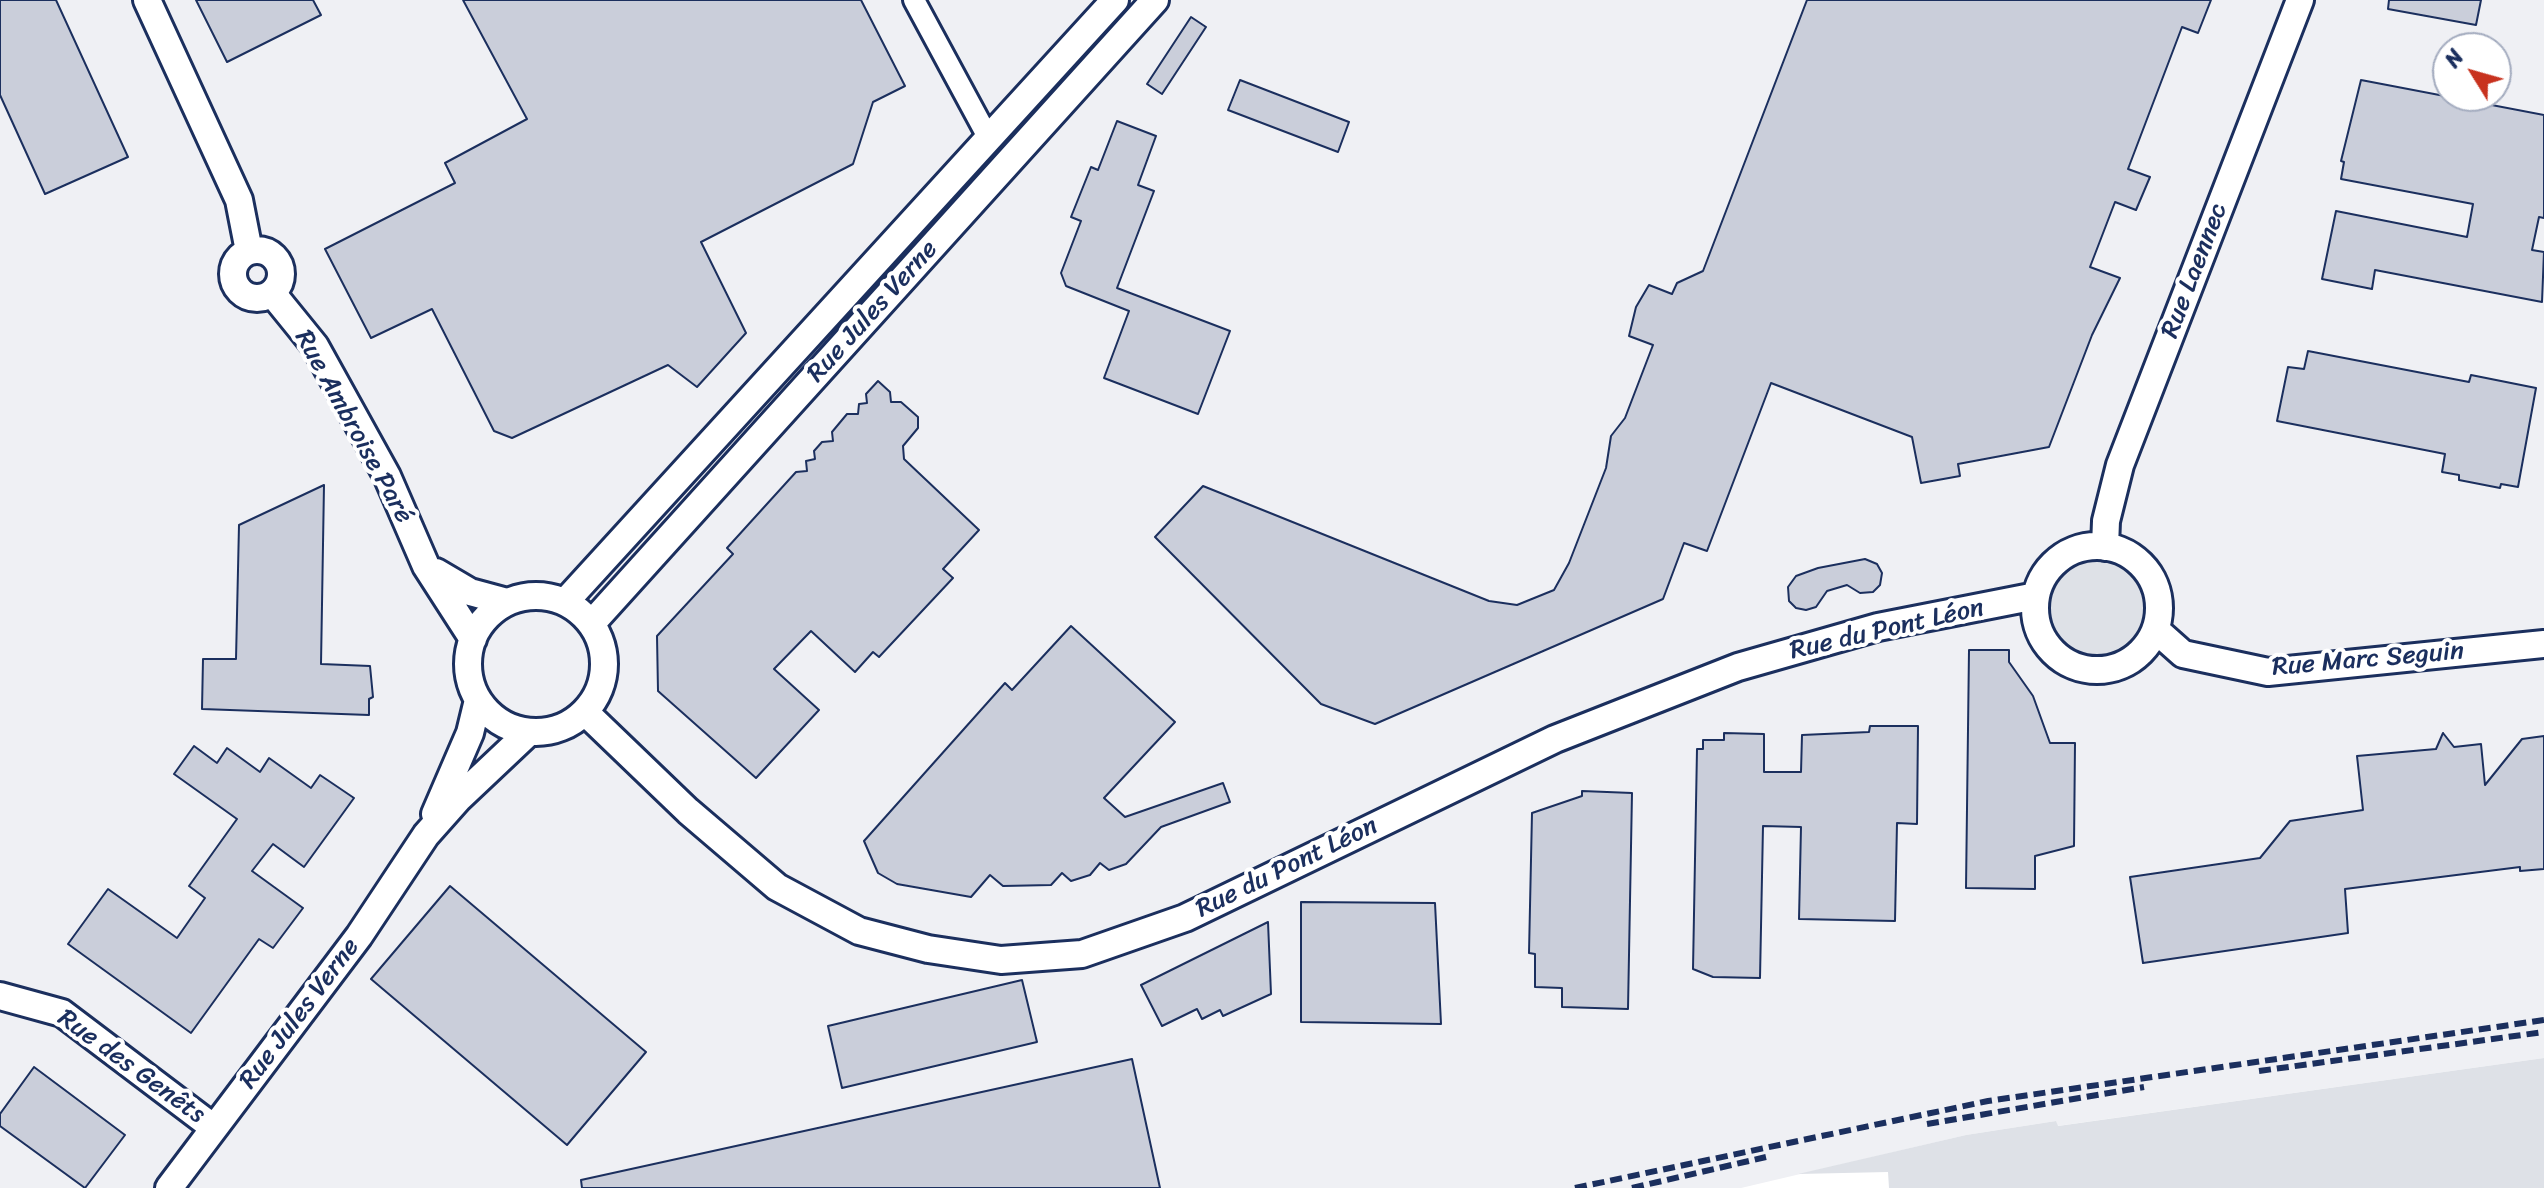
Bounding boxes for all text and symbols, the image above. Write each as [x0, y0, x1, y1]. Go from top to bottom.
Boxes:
north arrow [2432, 32, 2512, 112]
text: N [2434, 41, 2474, 76]
street label: Rue Laennec [2155, 199, 2235, 343]
street label: Rue Jules Verne [801, 235, 945, 389]
street label: Rue Ambroise Paré [287, 325, 419, 529]
street label: Rue du Pont Léon [1787, 593, 1987, 667]
street label: Rue Marc Seguin [2271, 636, 2465, 684]
street label: Rue du Pont Léon [1191, 811, 1383, 925]
street label: Rue Jules Verne [233, 933, 367, 1095]
street label: Rue des Genêts [51, 1003, 211, 1131]

